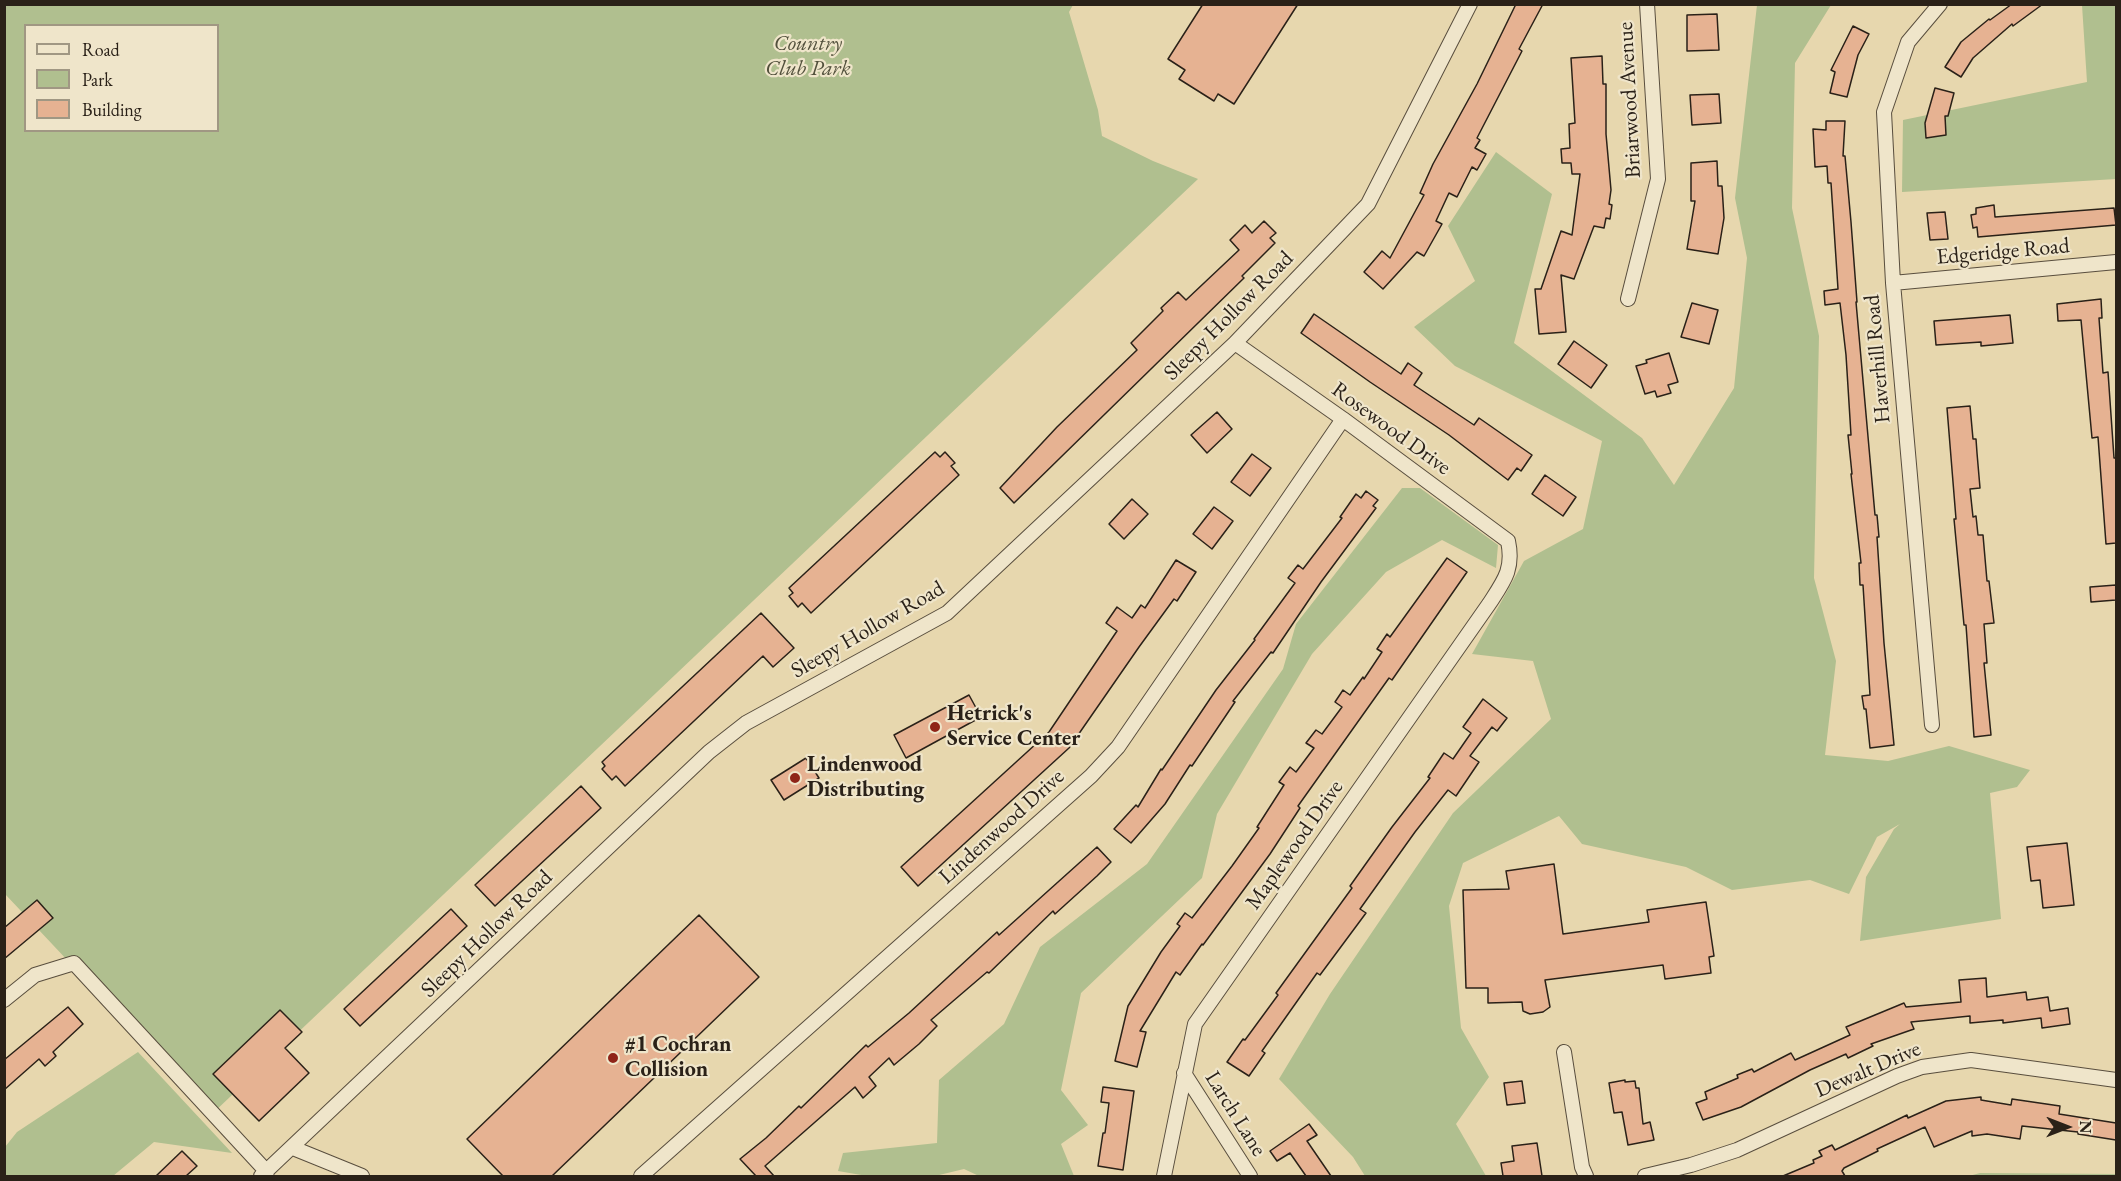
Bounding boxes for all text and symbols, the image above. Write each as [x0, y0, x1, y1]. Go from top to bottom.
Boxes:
street label: Briarwood Avenue [1613, 21, 1647, 179]
legend [24, 24, 219, 132]
park label: Country Club Park [765, 31, 851, 82]
text: Road [82, 38, 120, 61]
text: Park [82, 68, 113, 91]
text: Building [82, 98, 142, 121]
street label: Edgeridge Road [1935, 233, 2071, 271]
street label: Sleepy Hollow Road [1159, 246, 1299, 386]
street label: Haverhill Road [1859, 294, 1897, 424]
street label: Rosewood Drive [1326, 377, 1456, 481]
street label: Sleepy Hollow Road [787, 575, 949, 685]
place label: Hetrick's Service Center [947, 701, 1080, 752]
marker: Hetrick's Service Center [928, 720, 942, 734]
place label: Lindenwood Distributing [807, 752, 924, 804]
street label: Lindenwood Drive [934, 764, 1070, 890]
marker: Lindenwood Distributing [788, 771, 802, 785]
street label: Maplewood Drive [1241, 775, 1349, 915]
street label: Sleepy Hollow Road [416, 865, 558, 1003]
place label: #1 Cochran Collision [625, 1032, 732, 1084]
street label: Dewalt Drive [1811, 1036, 1925, 1104]
marker: #1 Cochran Collision [606, 1051, 620, 1065]
street label: Larch Lane [1199, 1067, 1271, 1161]
north arrow [2037, 1097, 2097, 1157]
text: N [2075, 1121, 2096, 1133]

